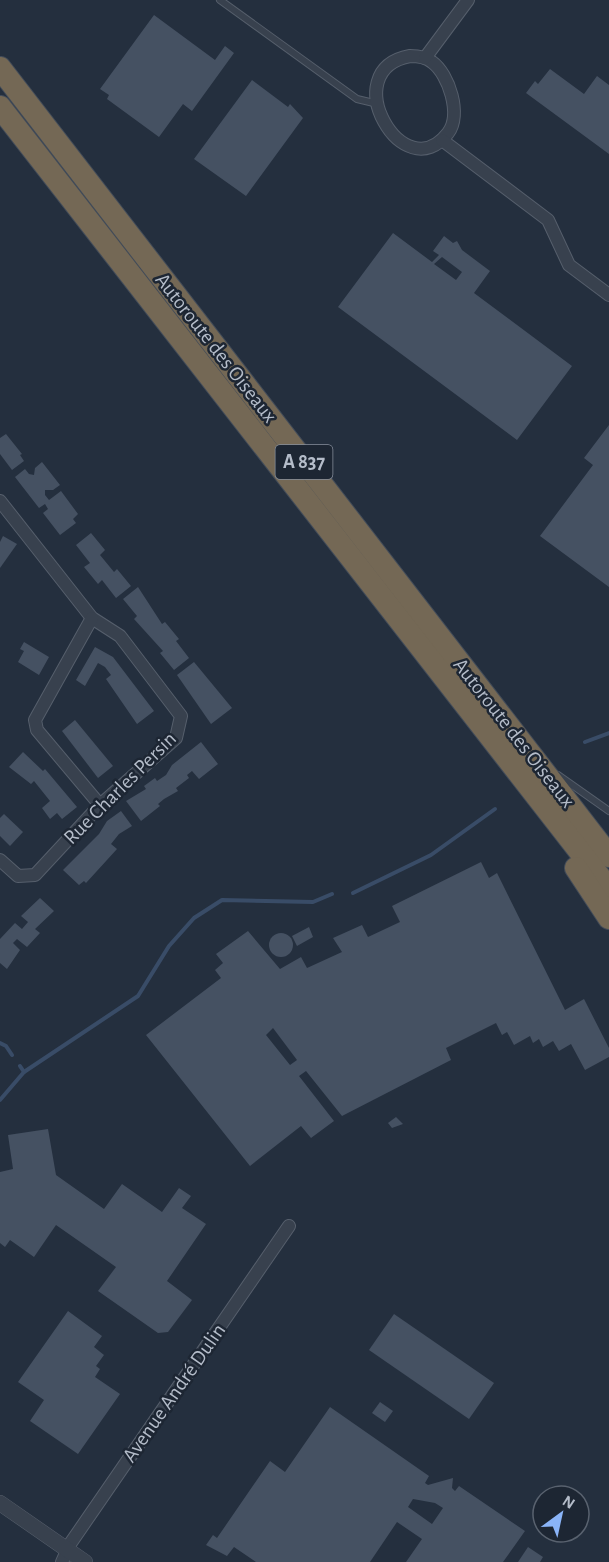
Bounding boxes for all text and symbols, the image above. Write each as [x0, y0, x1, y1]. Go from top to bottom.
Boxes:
street label: Autoroute des Oiseaux [151, 269, 281, 427]
road number: A 837 [276, 445, 332, 479]
street label: Autoroute des Oiseaux [449, 654, 579, 812]
street label: Rue Charles Persin [60, 728, 180, 848]
street label: Avenue André Dulin [118, 1320, 230, 1466]
north arrow [531, 1484, 591, 1544]
text: N [560, 1493, 578, 1512]

